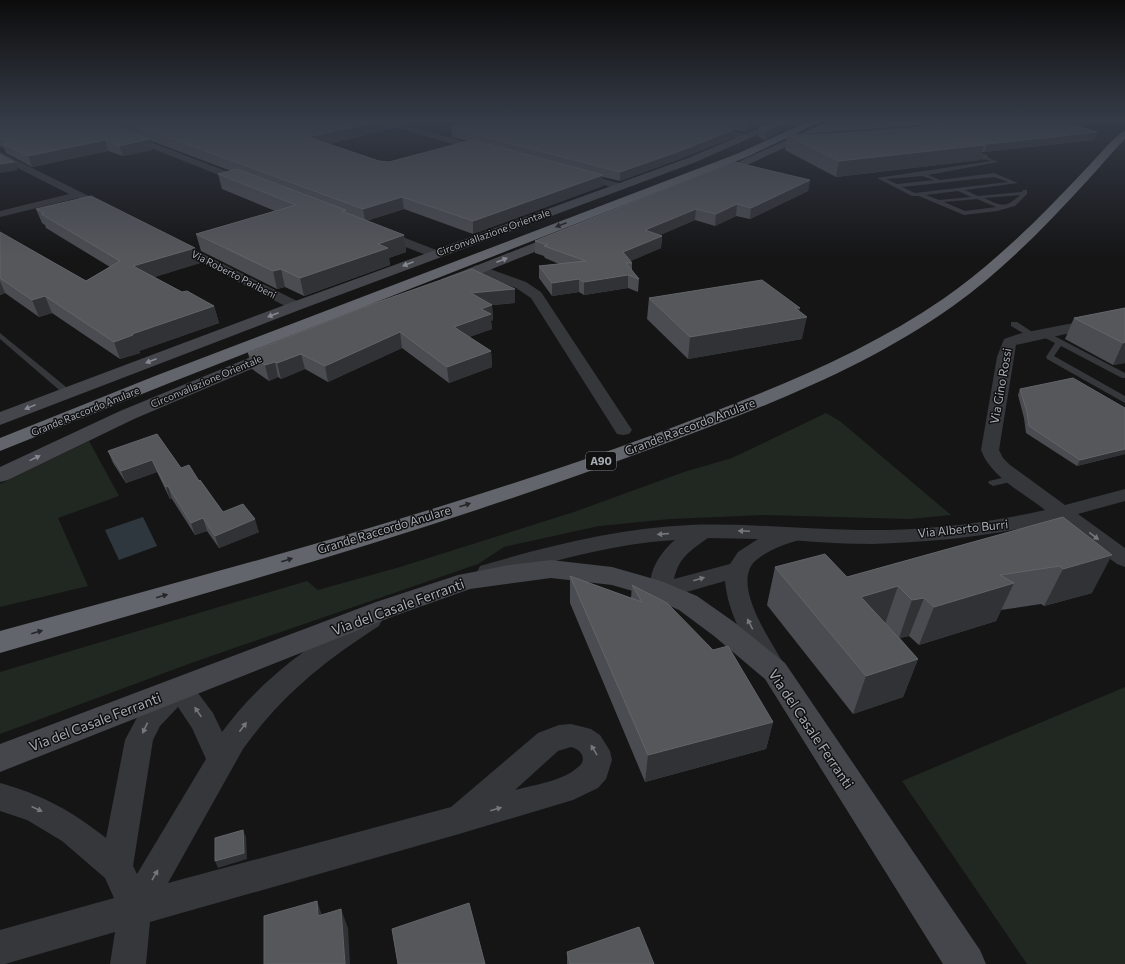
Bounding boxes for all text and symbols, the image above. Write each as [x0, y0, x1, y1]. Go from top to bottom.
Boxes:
street label: Circonvallazione Orientale [435, 206, 551, 258]
one-way arrow [555, 223, 567, 229]
street label: Via Roberto Paribeni [190, 247, 278, 301]
one-way arrow [497, 256, 509, 262]
one-way arrow [401, 261, 413, 267]
one-way arrow [266, 312, 278, 318]
street label: Via Gino Rossi [986, 347, 1014, 425]
street label: Circonvallazione Orientale [149, 352, 263, 410]
one-way arrow [145, 358, 157, 364]
street label: Grande Raccordo Anulare [29, 384, 141, 438]
street label: Grande Raccordo Anulare [622, 395, 757, 457]
one-way arrow [23, 405, 35, 411]
road number: A90 [586, 452, 616, 470]
one-way arrow [29, 455, 41, 461]
street label: Grande Raccordo Anulare [315, 502, 452, 556]
one-way arrow [460, 502, 472, 508]
street label: Via Alberto Burri [917, 516, 1009, 540]
one-way arrow [738, 528, 750, 535]
one-way arrow [657, 531, 669, 537]
one-way arrow [1089, 531, 1100, 540]
one-way arrow [282, 557, 294, 563]
street label: Via del Casale Ferranti [329, 575, 467, 638]
one-way arrow [694, 576, 706, 582]
one-way arrow [157, 593, 169, 599]
one-way arrow [747, 619, 753, 630]
one-way arrow [32, 629, 44, 635]
street label: Via del Casale Ferranti [765, 666, 858, 791]
street label: Via del Casale Ferranti [26, 689, 163, 755]
one-way arrow [194, 706, 201, 718]
one-way arrow [239, 721, 247, 732]
one-way arrow [142, 722, 148, 734]
one-way arrow [590, 745, 597, 756]
one-way arrow [31, 806, 43, 813]
one-way arrow [491, 806, 503, 812]
one-way arrow [151, 869, 158, 881]

